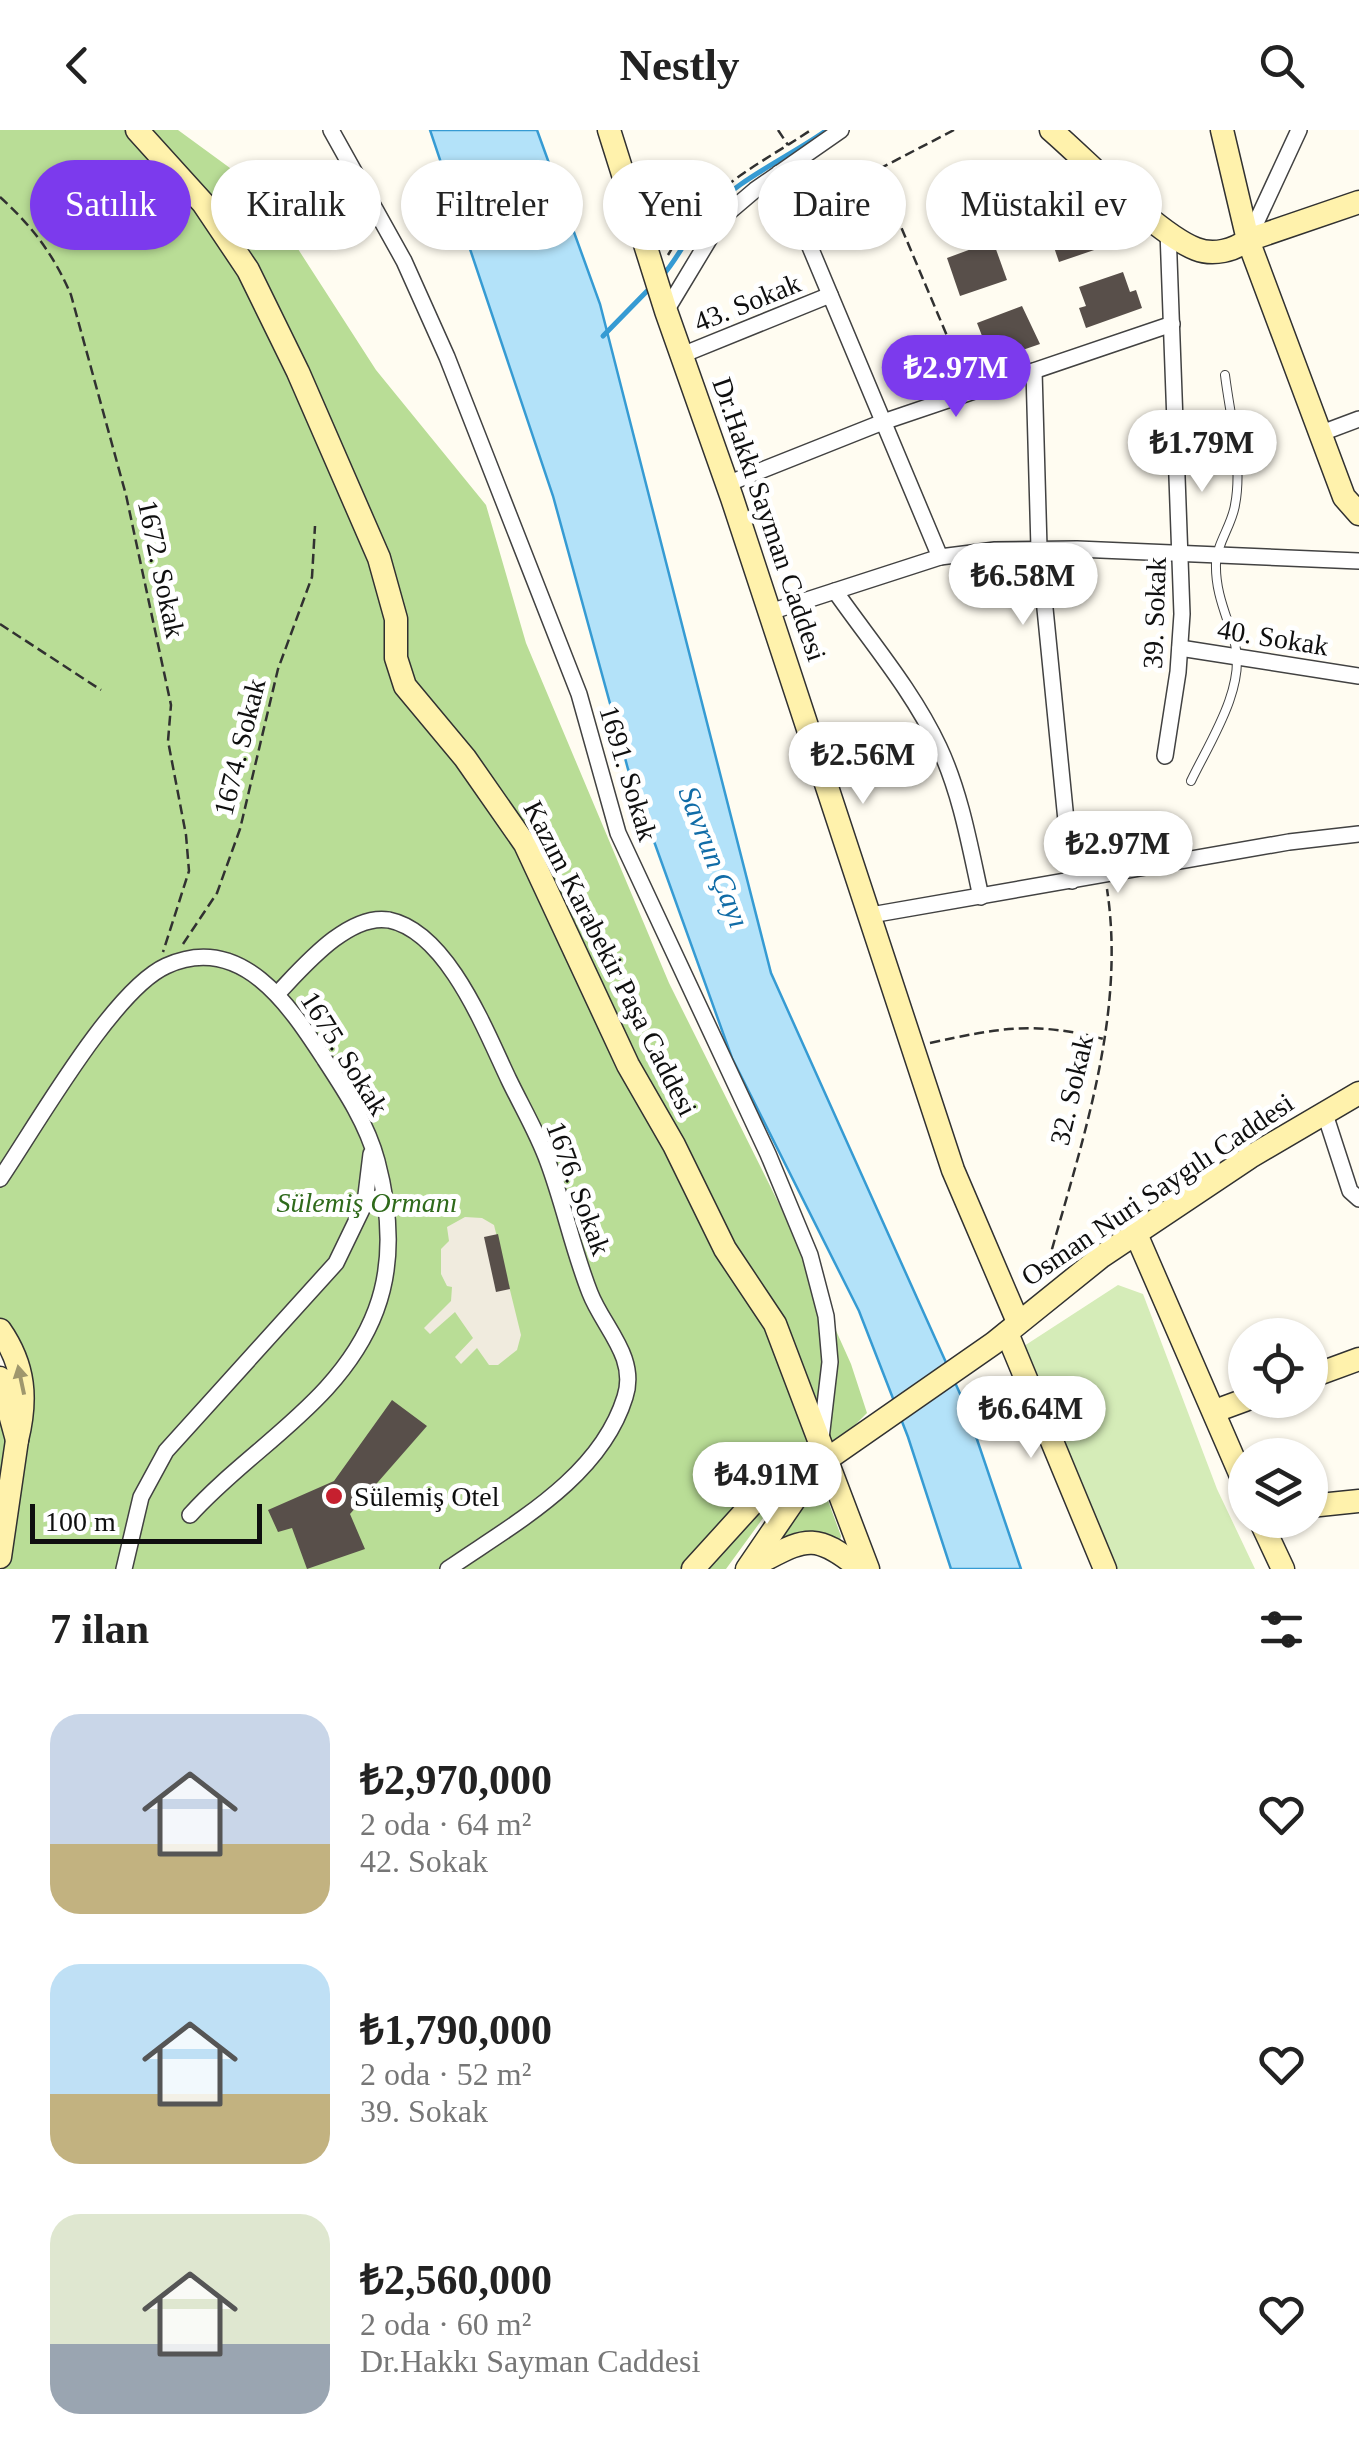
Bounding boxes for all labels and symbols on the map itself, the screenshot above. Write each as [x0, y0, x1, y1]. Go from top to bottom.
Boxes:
street label: 43. Sokak [689, 267, 805, 338]
pin: ₺2.97M [875, 335, 1037, 420]
street label: Dr.Hakkı Sayman Caddesi [706, 373, 833, 665]
pin: ₺1.79M [1121, 410, 1283, 495]
street label: 1672. Sokak [132, 497, 191, 641]
pin: ₺6.58M [942, 543, 1104, 628]
street label: 39. Sokak [1137, 557, 1172, 670]
street label: 40. Sokak [1215, 613, 1331, 662]
street label: 1674. Sokak [208, 675, 271, 819]
street label: 1691. Sokak [593, 702, 664, 845]
pin: ₺2.56M [782, 722, 944, 807]
water label: Savrun Çayı [672, 781, 757, 932]
street label: Kazım Karabekir Paşa Caddesi [517, 796, 704, 1121]
pin: ₺2.97M [1037, 811, 1199, 896]
street label: 1675. Sokak [294, 986, 395, 1121]
street label: 32. Sokak [1044, 1032, 1099, 1148]
street label: Osman Nuri Saygılı Caddesi [1015, 1087, 1299, 1292]
street label: 1676. Sokak [540, 1117, 617, 1259]
park label: Sülemiş Ormanı [276, 1187, 458, 1218]
one-way arrow [13, 1365, 29, 1396]
pin: ₺6.64M [950, 1376, 1112, 1461]
pin: ₺4.91M [686, 1442, 848, 1527]
place label: Sülemiş Otel [354, 1481, 500, 1512]
marker: Sülemiş Otel [323, 1485, 345, 1507]
scale bar [30, 1499, 262, 1544]

